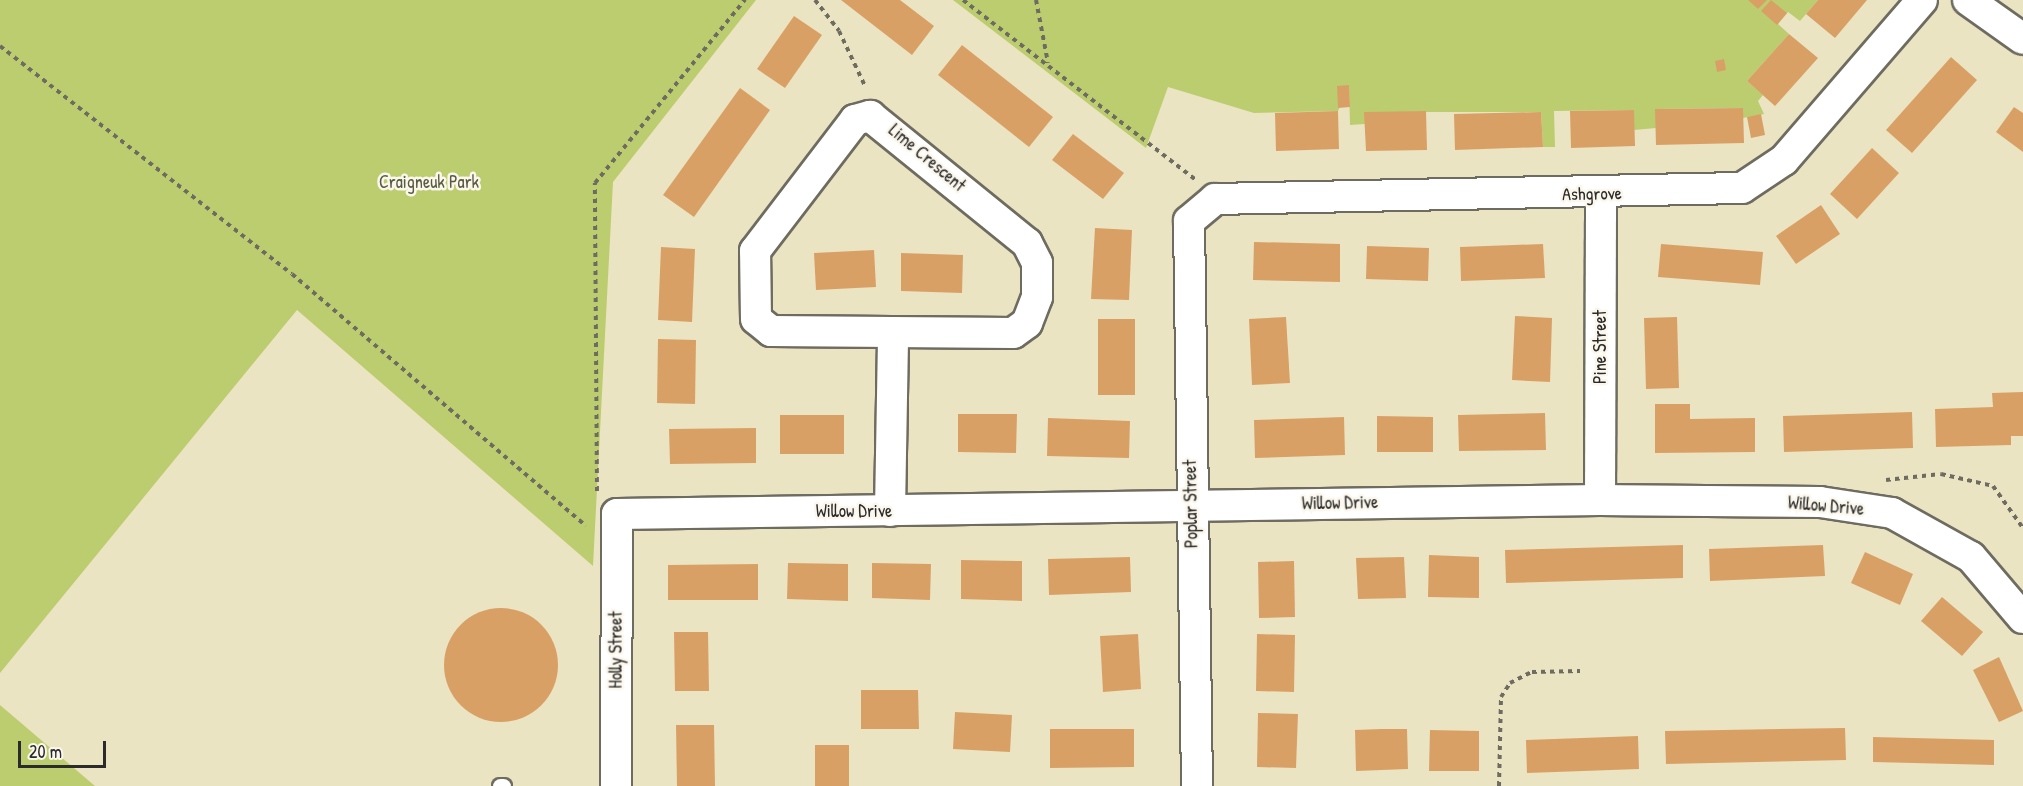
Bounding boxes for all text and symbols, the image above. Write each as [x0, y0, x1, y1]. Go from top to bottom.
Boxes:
street label: Lime Crescent [884, 120, 970, 196]
park label: Craigneuk Park [379, 171, 479, 193]
street label: Ashgrove [1562, 183, 1622, 205]
street label: Pine Street [1589, 310, 1611, 384]
street label: Poplar Street [1179, 460, 1203, 548]
street label: Willow Drive [1302, 492, 1378, 514]
street label: Willow Drive [1787, 492, 1865, 520]
street label: Willow Drive [816, 500, 892, 522]
street label: Holly Street [605, 611, 627, 689]
scale bar [21, 729, 110, 767]
text: 20 m [29, 739, 62, 764]

